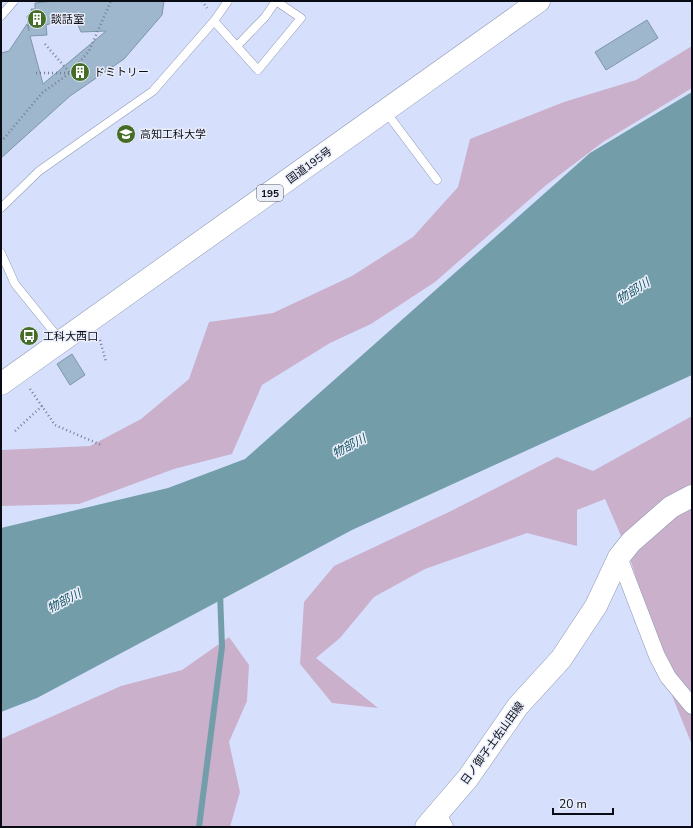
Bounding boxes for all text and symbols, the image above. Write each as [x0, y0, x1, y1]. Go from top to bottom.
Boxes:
building icon: 談話室 [26, 8, 48, 30]
place label: 談話室 [51, 12, 84, 27]
building icon: ドミトリー [69, 61, 91, 83]
place label: ドミトリー [94, 65, 149, 80]
school or university icon: 高知工科大学 [115, 123, 137, 145]
place label: 高知工科大学 [140, 127, 206, 142]
street label: 国道195号 [284, 144, 335, 187]
road number: 195 [257, 185, 283, 201]
water label: 物部川 [613, 274, 654, 307]
bus stop icon: 工科大西口 [18, 325, 40, 347]
place label: 工科大西口 [43, 329, 98, 344]
water label: 物部川 [329, 430, 370, 462]
water label: 物部川 [44, 585, 85, 617]
street label: 日ノ御子土佐山田線 [457, 699, 528, 788]
scale bar [553, 790, 613, 816]
text: 20 m [559, 796, 587, 812]

